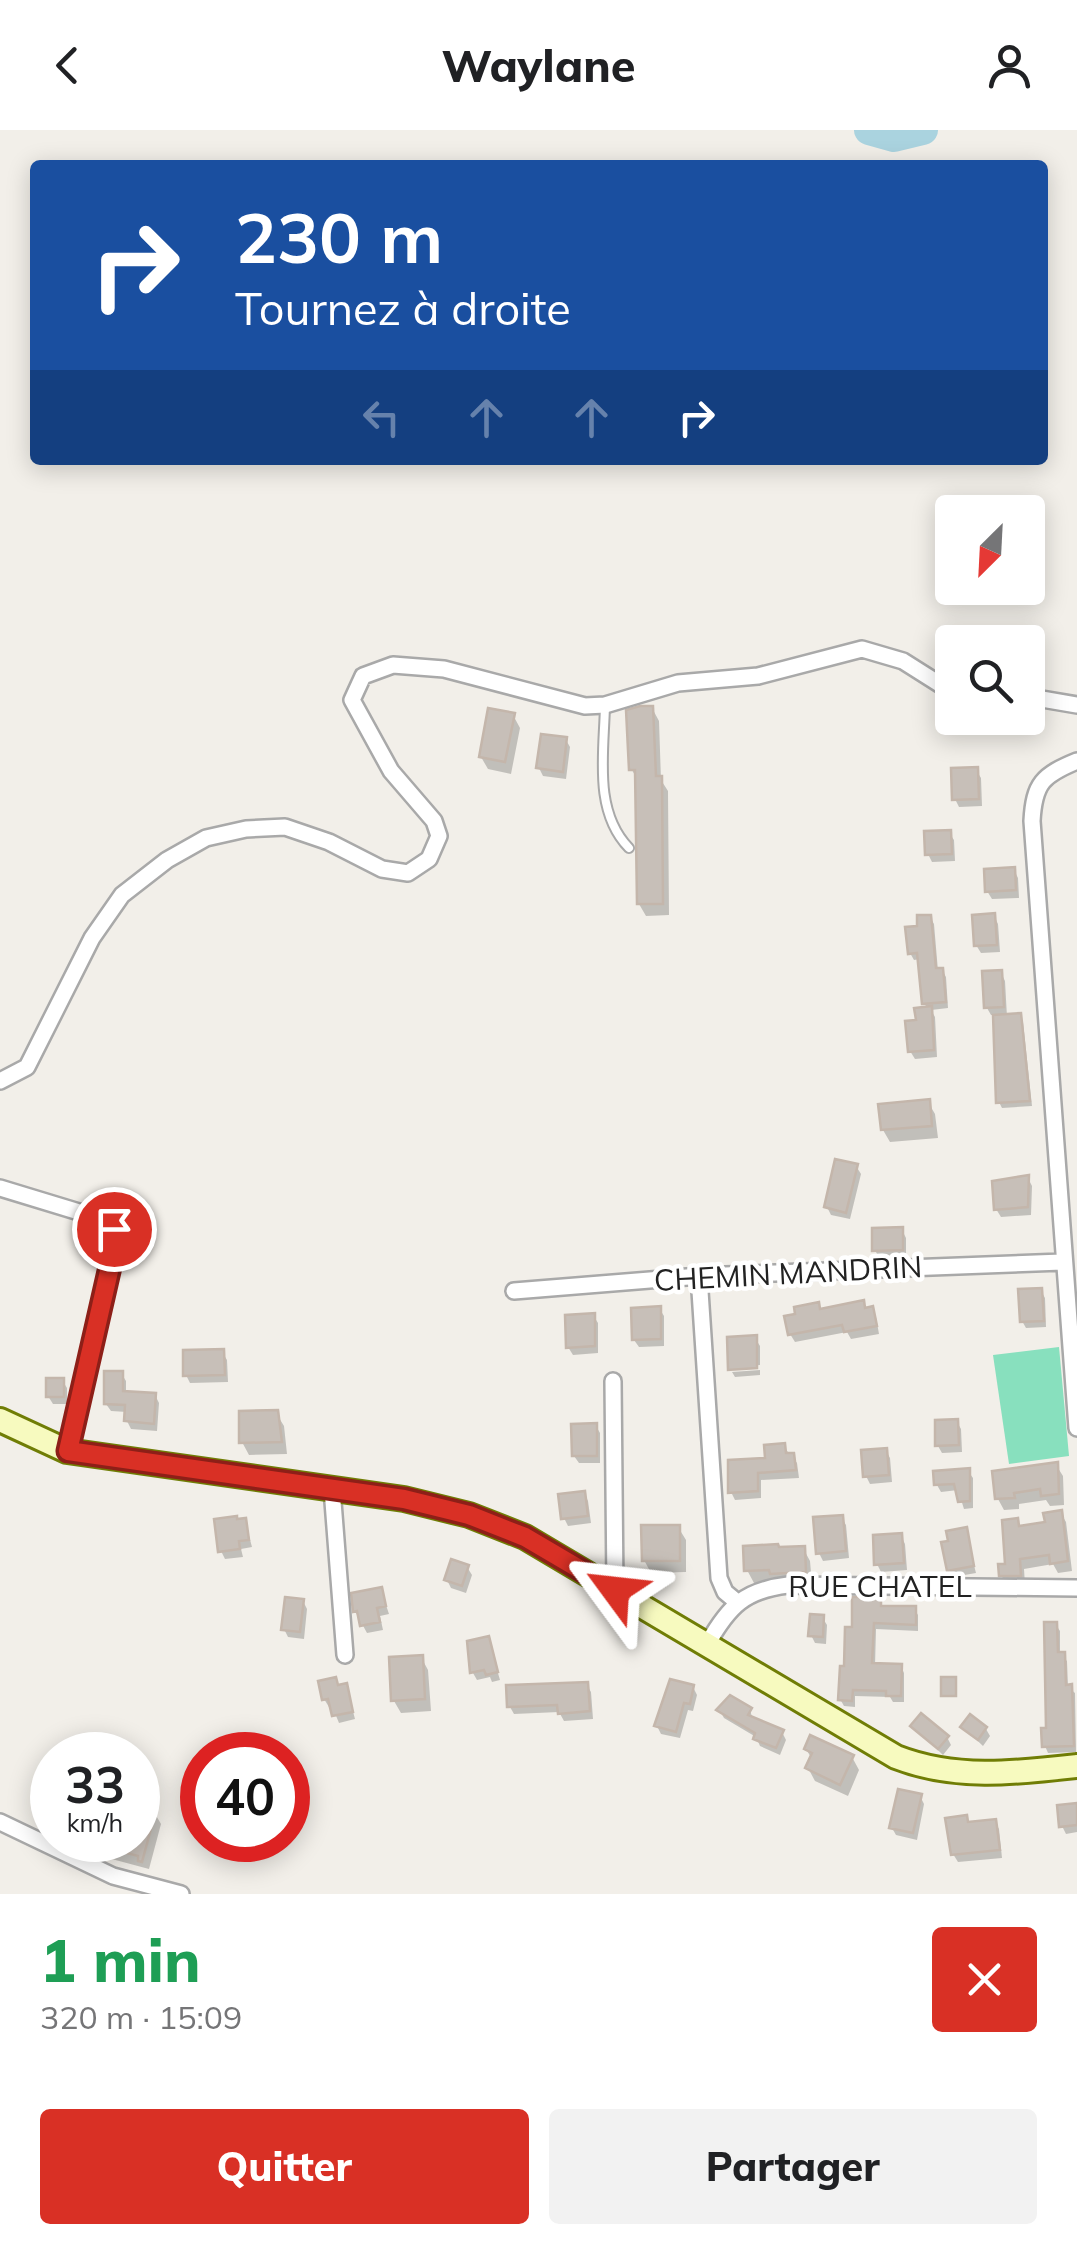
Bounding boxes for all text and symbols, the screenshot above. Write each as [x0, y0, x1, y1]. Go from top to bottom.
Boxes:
text: Waylane [442, 37, 635, 93]
icon: back [40, 38, 95, 93]
icon: person [982, 38, 1037, 93]
text: 230 m [235, 193, 443, 281]
icon: right [70, 200, 200, 330]
text: Tournez à droite [235, 280, 571, 336]
icon: left [354, 390, 409, 445]
icon: ahead [459, 390, 514, 445]
icon: ahead [564, 390, 619, 445]
icon: right [669, 390, 724, 445]
north arrow [935, 495, 1045, 605]
map controls [935, 495, 1045, 735]
button: search [935, 625, 1045, 735]
pin [72, 1187, 157, 1272]
icon: arrive [87, 1202, 142, 1257]
street label: CHEMIN MANDRIN [653, 1247, 923, 1299]
position arrow [563, 1538, 667, 1642]
street label: RUE CHATEL [788, 1567, 972, 1605]
speed limit sign: 40 [180, 1732, 310, 1862]
text: 33 [65, 1753, 125, 1816]
text: km/h [67, 1807, 123, 1838]
text: 1 min [40, 1922, 201, 1997]
button: close [932, 1927, 1037, 2032]
text: 320 m · 15:09 [40, 1997, 242, 2037]
button: Quitter [40, 2109, 529, 2224]
button: Partager [549, 2109, 1037, 2224]

